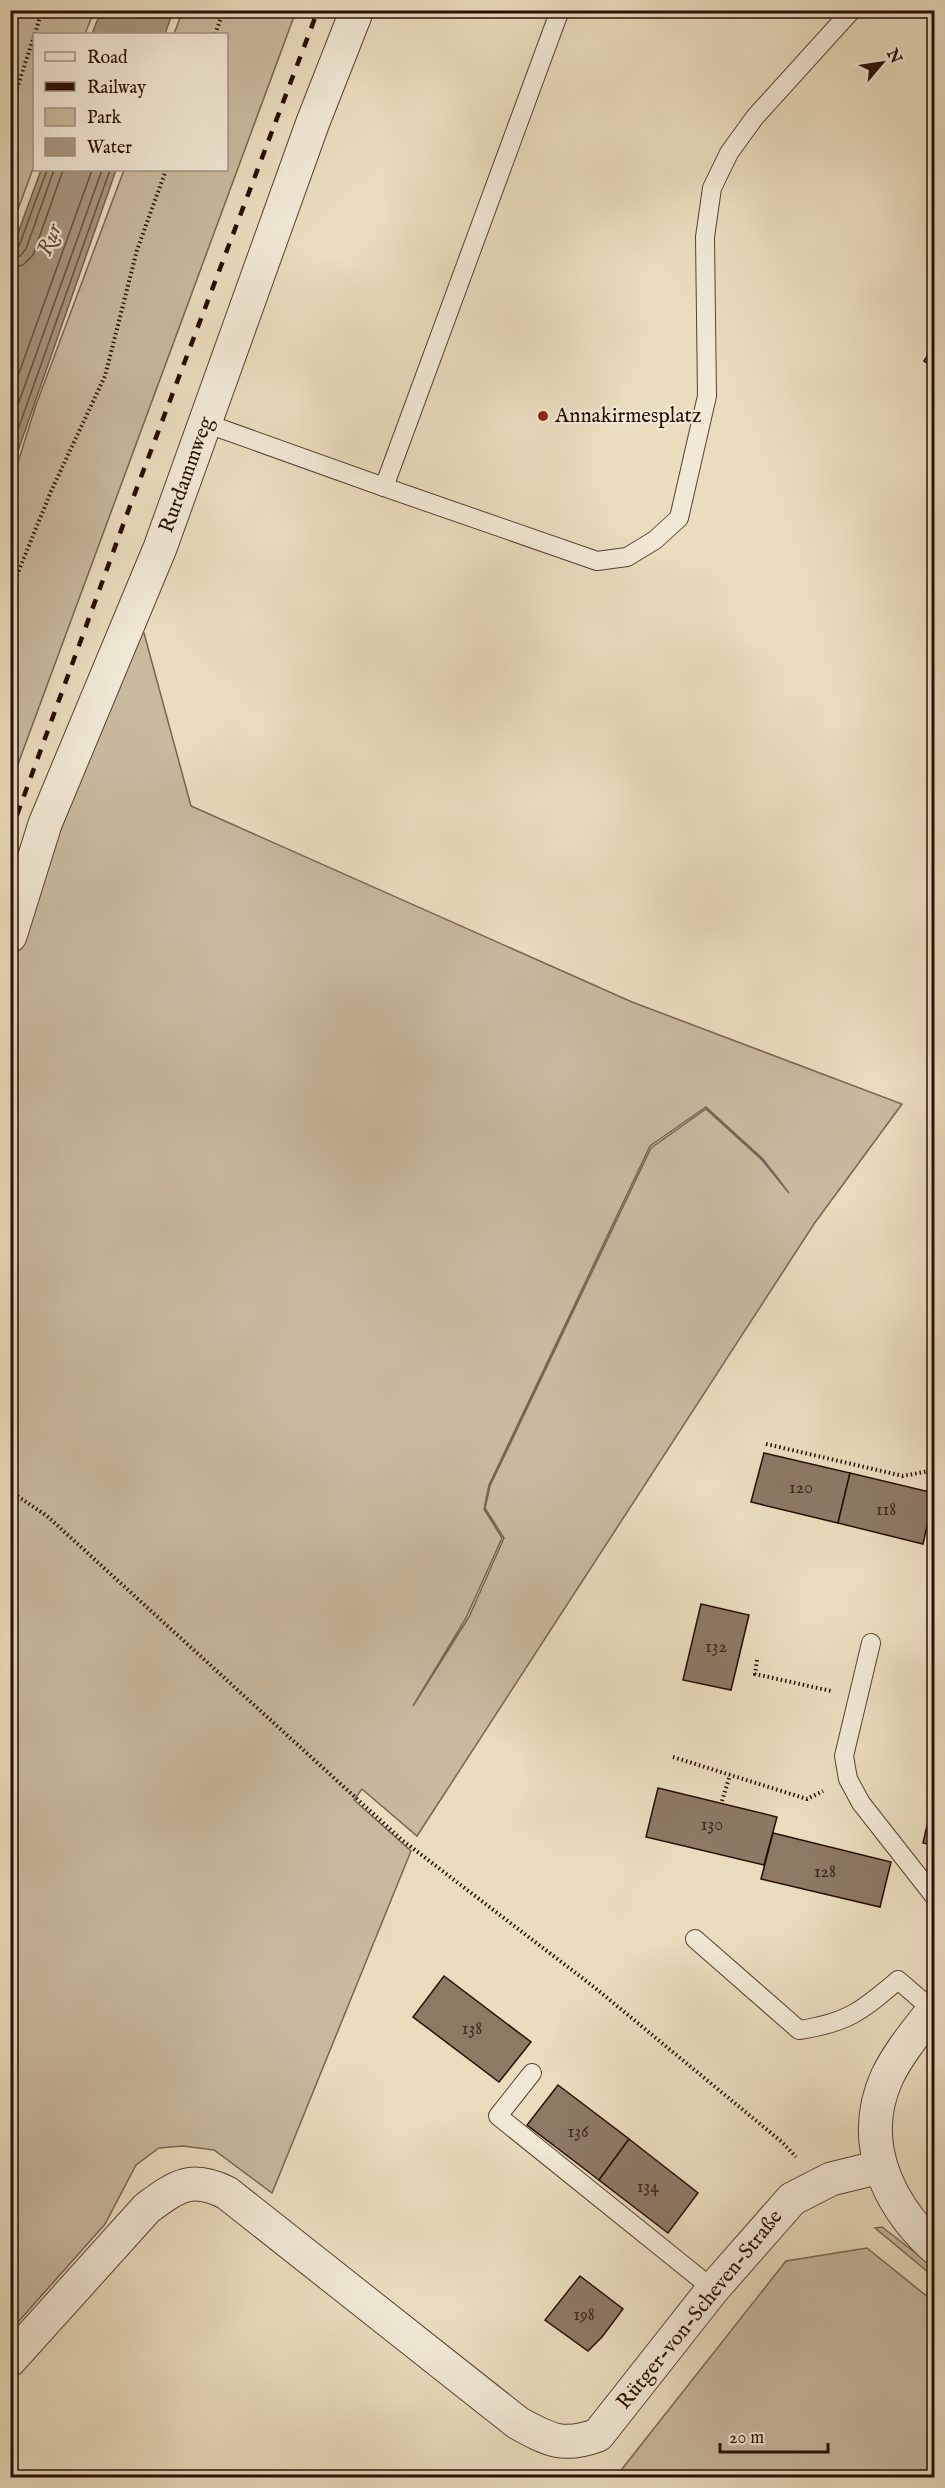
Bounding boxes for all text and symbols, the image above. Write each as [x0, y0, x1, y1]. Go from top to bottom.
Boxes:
legend [33, 33, 228, 171]
north arrow [852, 33, 912, 93]
text: N [881, 45, 906, 68]
text: Road [87, 47, 128, 70]
text: Railway [87, 77, 146, 100]
text: Park [87, 107, 122, 130]
text: Water [87, 137, 132, 160]
water label: Rur [31, 219, 69, 260]
place label: Annakirmesplatz [554, 403, 702, 430]
marker: Annakirmesplatz [536, 409, 550, 423]
street label: Rurdammweg [154, 413, 221, 537]
house number: 120 [789, 1477, 813, 1500]
house number: 118 [876, 1499, 896, 1522]
house number: 132 [705, 1636, 727, 1659]
house number: 130 [701, 1814, 723, 1837]
house number: 128 [814, 1861, 836, 1884]
house number: 138 [462, 2018, 482, 2041]
house number: 136 [567, 2121, 589, 2144]
house number: 134 [637, 2176, 659, 2199]
street label: Rütger-von-Scheven-Straße [611, 2204, 789, 2415]
house number: 198 [573, 2304, 595, 2327]
scale bar [720, 2416, 828, 2454]
text: 20 m [729, 2427, 764, 2450]

